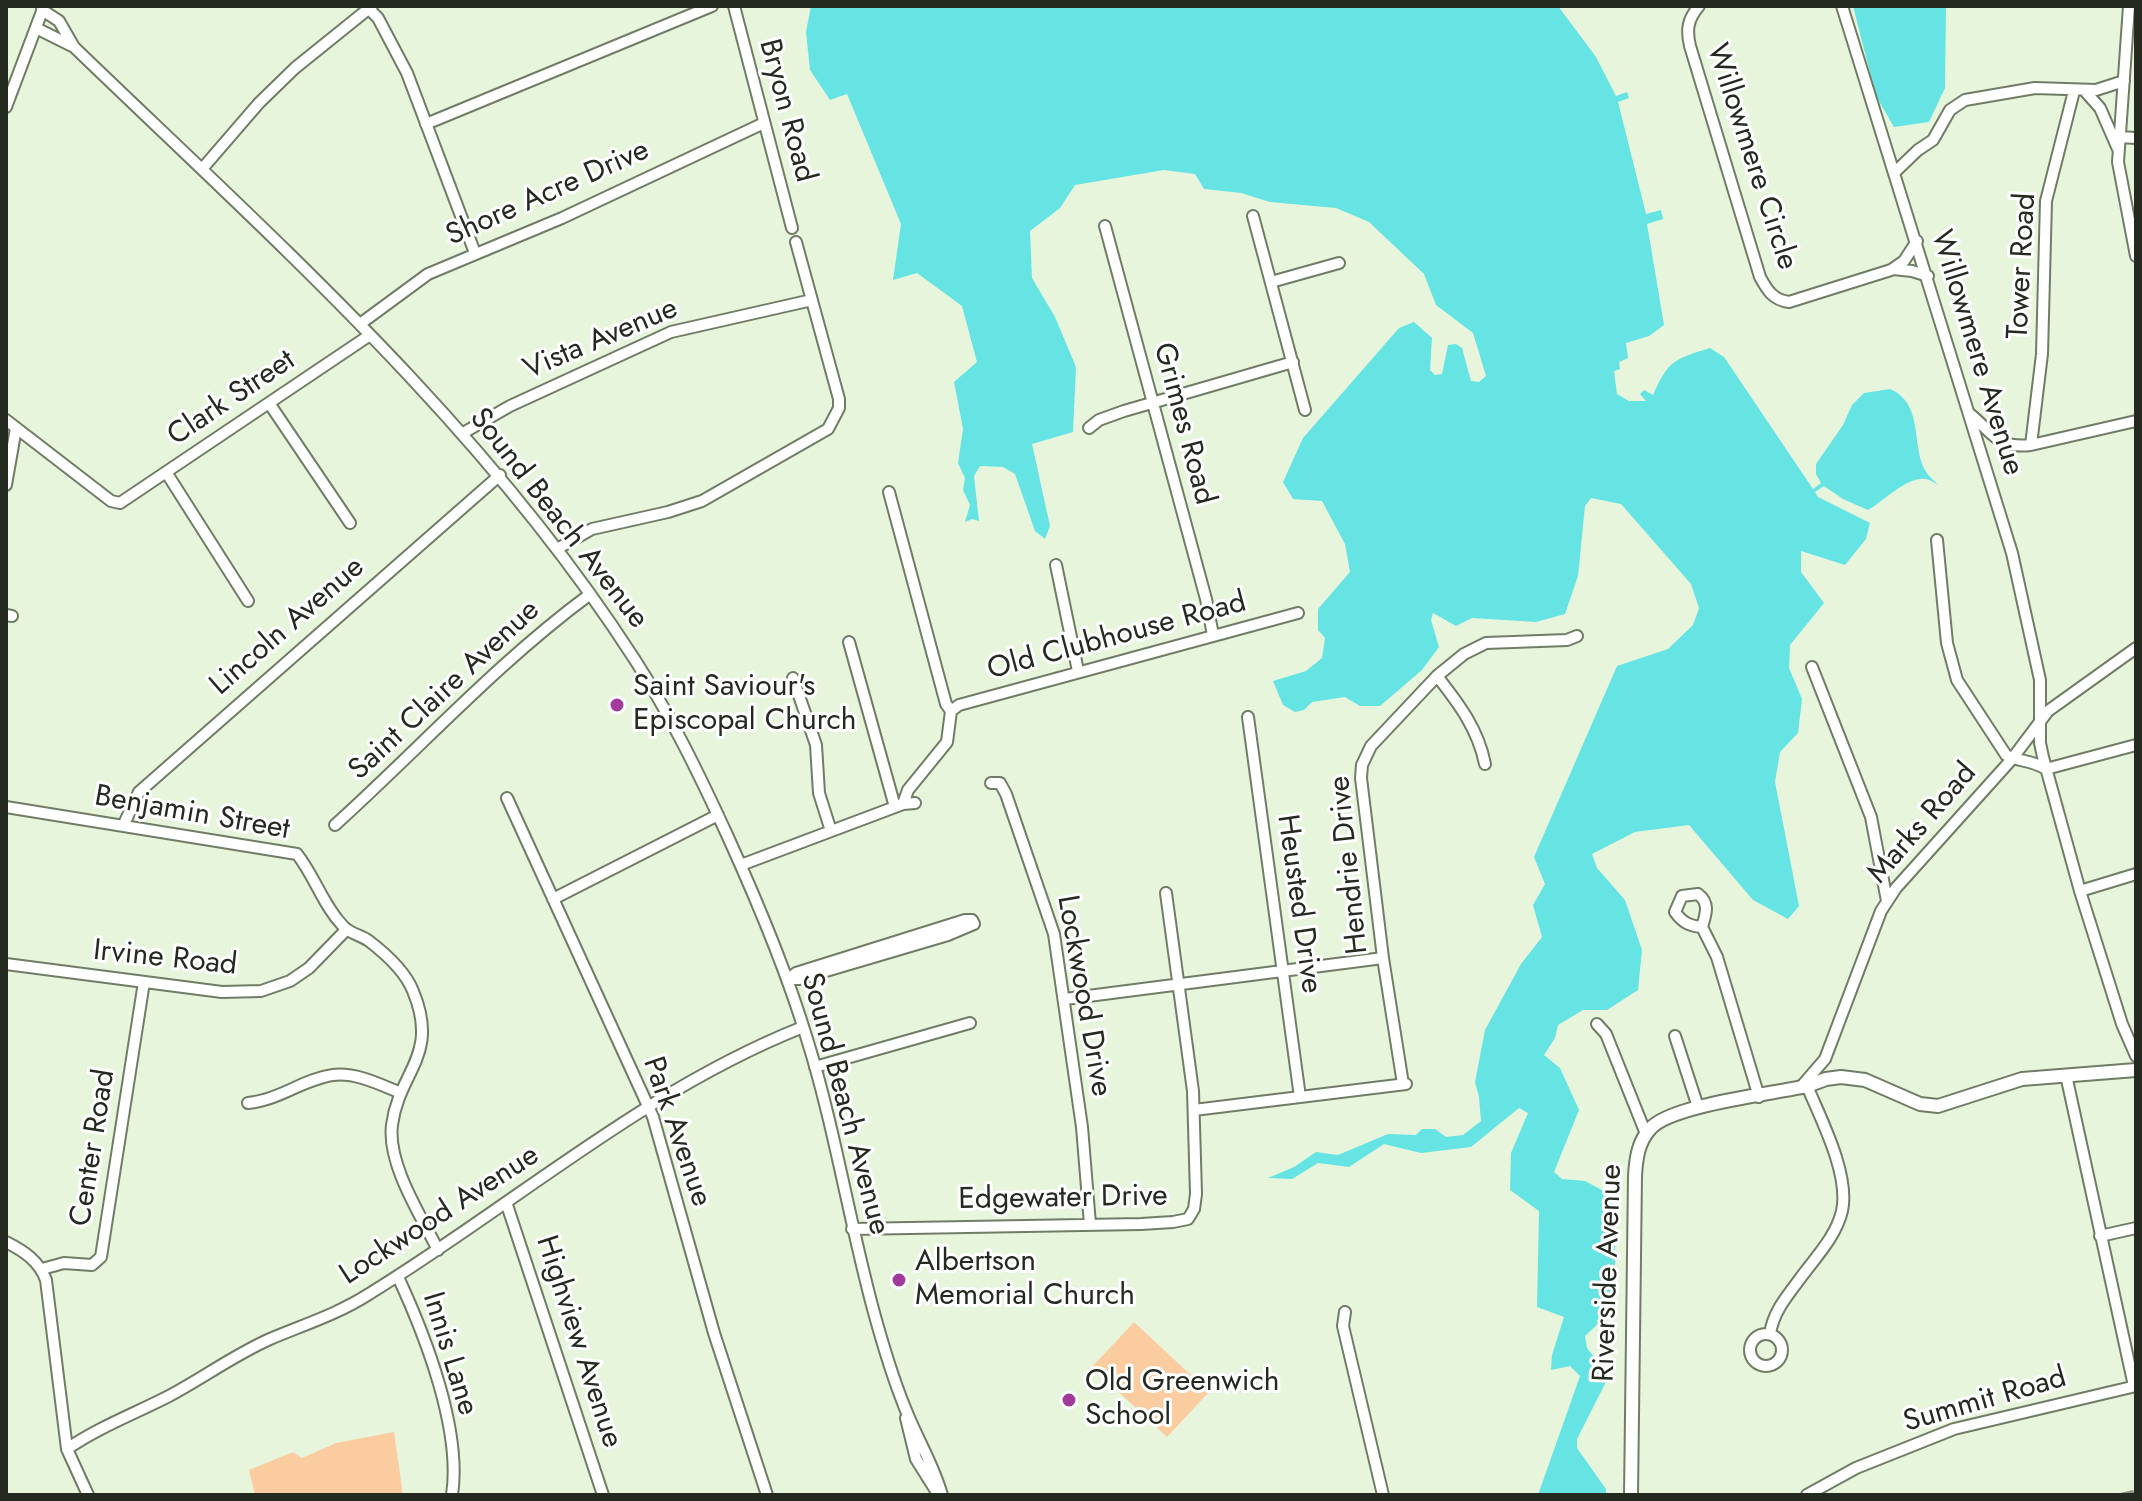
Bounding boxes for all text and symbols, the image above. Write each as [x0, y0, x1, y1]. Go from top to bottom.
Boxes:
street label: Bryon Road [750, 36, 822, 186]
street label: Willowmere Circle [1697, 39, 1805, 275]
street label: Shore Acre Drive [441, 133, 655, 255]
street label: Tower Road [2001, 192, 2045, 340]
street label: Willowmere Avenue [1922, 226, 2030, 480]
street label: Vista Avenue [519, 291, 683, 389]
street label: Grimes Road [1144, 339, 1222, 509]
street label: Clark Street [161, 343, 303, 455]
street label: Sound Beach Avenue [461, 402, 655, 636]
street label: Lincoln Avenue [203, 550, 373, 704]
street label: Old Clubhouse Road [984, 585, 1250, 689]
street label: Saint Claire Avenue [342, 593, 548, 789]
place label: Saint Saviour's Episcopal Church [633, 670, 857, 740]
marker: Saint Saviour's Episcopal Church [608, 696, 626, 714]
street label: Marks Road [1861, 756, 1985, 892]
street label: Hendrie Drive [1323, 774, 1377, 956]
street label: Benjamin Street [92, 779, 292, 849]
street label: Heusted Drive [1268, 812, 1328, 996]
street label: Lockwood Drive [1048, 893, 1118, 1099]
street label: Irvine Road [91, 934, 239, 984]
street label: Sound Beach Avenue [792, 969, 896, 1239]
street label: Park Avenue [634, 1052, 718, 1212]
street label: Center Road [64, 1067, 124, 1229]
street label: Lockwood Avenue [334, 1138, 546, 1294]
street label: Riverside Avenue [1587, 1163, 1631, 1383]
street label: Edgewater Drive [958, 1179, 1168, 1219]
street label: Highview Avenue [527, 1231, 629, 1453]
place label: Albertson Memorial Church [915, 1245, 1135, 1316]
marker: Albertson Memorial Church [890, 1271, 908, 1289]
street label: Innis Lane [413, 1288, 485, 1420]
street label: Summit Road [1899, 1361, 2071, 1441]
place label: Old Greenwich School [1085, 1365, 1280, 1436]
marker: Old Greenwich School [1060, 1391, 1078, 1409]

